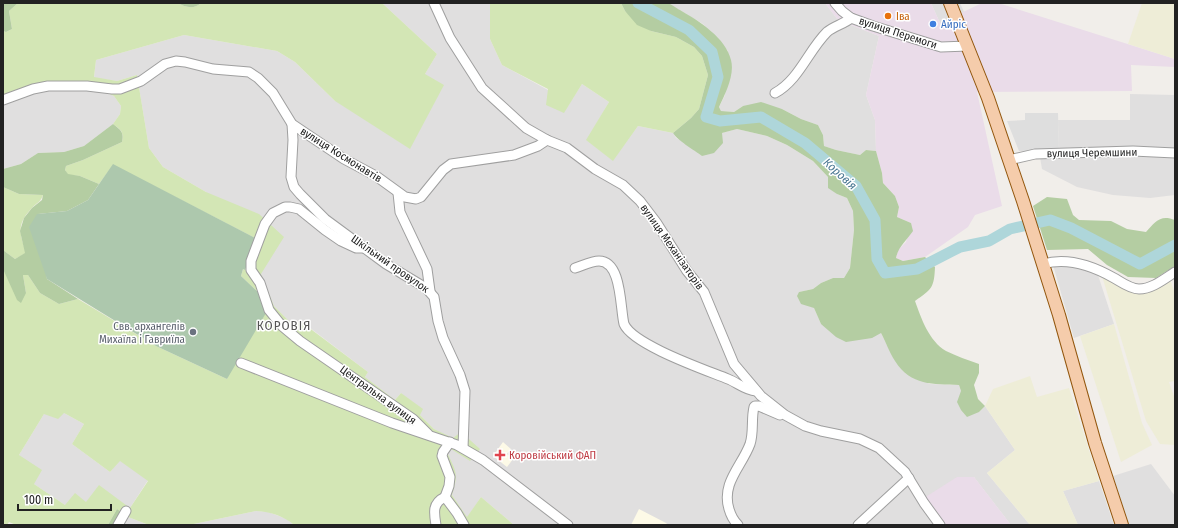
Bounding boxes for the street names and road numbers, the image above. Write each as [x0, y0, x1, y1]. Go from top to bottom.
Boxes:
street label: вулиця Перемоги [857, 14, 939, 52]
street label: вулиця Космонавтів [298, 125, 384, 185]
street label: вулиця Черемшини [1047, 146, 1137, 160]
street label: вулиця Механізаторів [638, 202, 706, 292]
street label: Шкільний провулок [348, 232, 432, 296]
street label: Центральна вулиця [337, 363, 419, 427]

